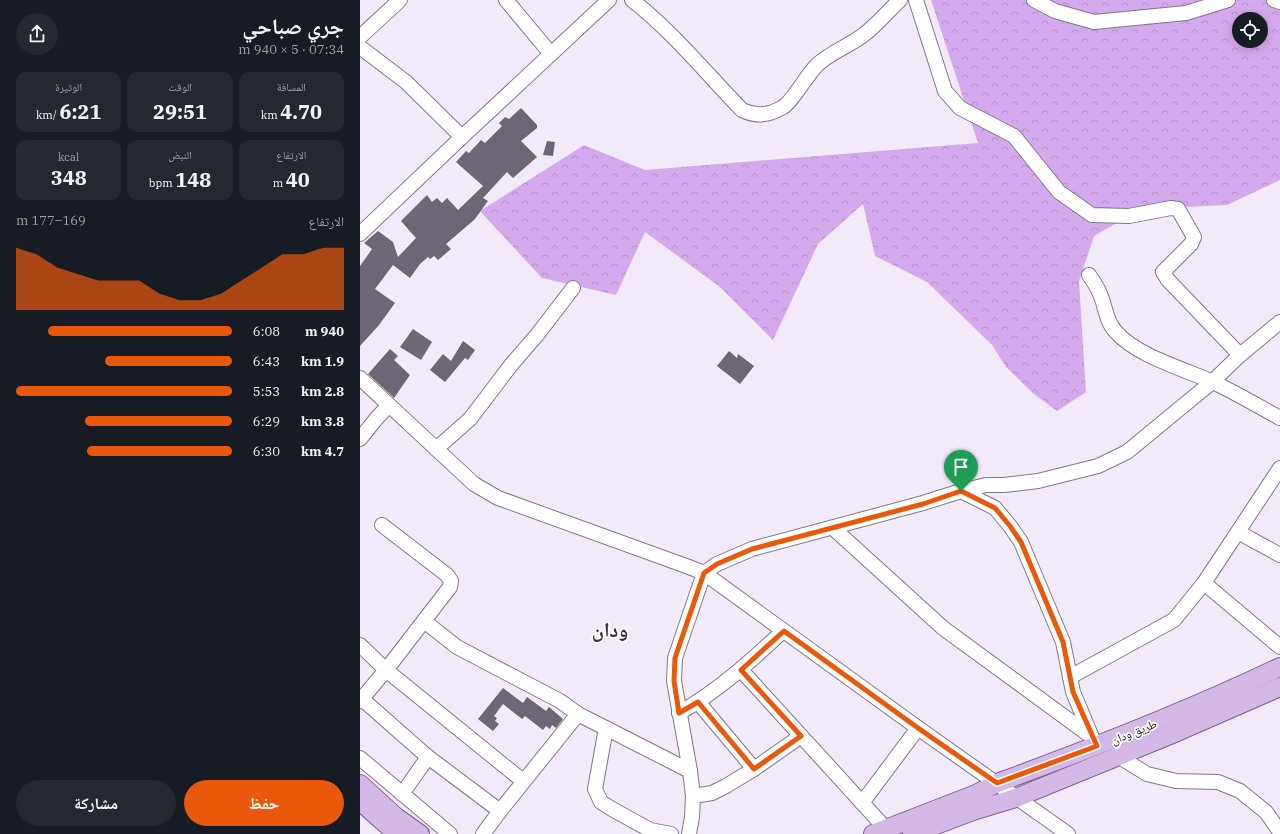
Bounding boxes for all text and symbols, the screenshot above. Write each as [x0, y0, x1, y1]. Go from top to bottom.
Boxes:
text: جري صباحي [242, 11, 344, 40]
map controls [1232, 12, 1268, 48]
button: locate [1232, 12, 1268, 48]
button: share [16, 13, 58, 55]
text: 07:34 · 5 × 940 m [238, 41, 344, 58]
text: الوتيرة [55, 80, 82, 94]
text: الوقت [168, 80, 192, 94]
text: المسافة [277, 80, 306, 94]
text: 6:21 [59, 98, 101, 125]
text: 29:51 [153, 98, 207, 125]
text: 4.70 [280, 98, 322, 125]
text: /km [36, 108, 59, 122]
text: km [261, 108, 280, 122]
text: النبض [168, 148, 192, 162]
text: الارتفاع [276, 148, 306, 162]
text: kcal [58, 150, 79, 164]
text: 348 [51, 164, 87, 191]
text: 148 [175, 166, 211, 193]
text: 40 [286, 166, 310, 193]
text: bpm [149, 176, 175, 190]
text: m [273, 176, 286, 190]
text: 169–177 m [16, 212, 86, 229]
text: الارتفاع [309, 213, 344, 230]
text: 6:08 [253, 323, 280, 340]
text: 940 m [305, 323, 344, 340]
text: 6:43 [253, 353, 280, 370]
text: 1.9 km [301, 353, 344, 370]
text: 5:53 [253, 383, 280, 400]
text: 2.8 km [301, 383, 344, 400]
text: 6:29 [253, 413, 280, 430]
text: 3.8 km [301, 413, 344, 430]
text: 6:30 [253, 443, 280, 460]
text: 4.7 km [301, 443, 344, 460]
pin [944, 450, 978, 491]
icon: arrive [950, 456, 972, 478]
district label: ودان [592, 616, 628, 643]
street label: طريق ودان [1109, 716, 1159, 748]
button: مشاركة [16, 780, 176, 826]
button: حفظ [184, 780, 344, 826]

